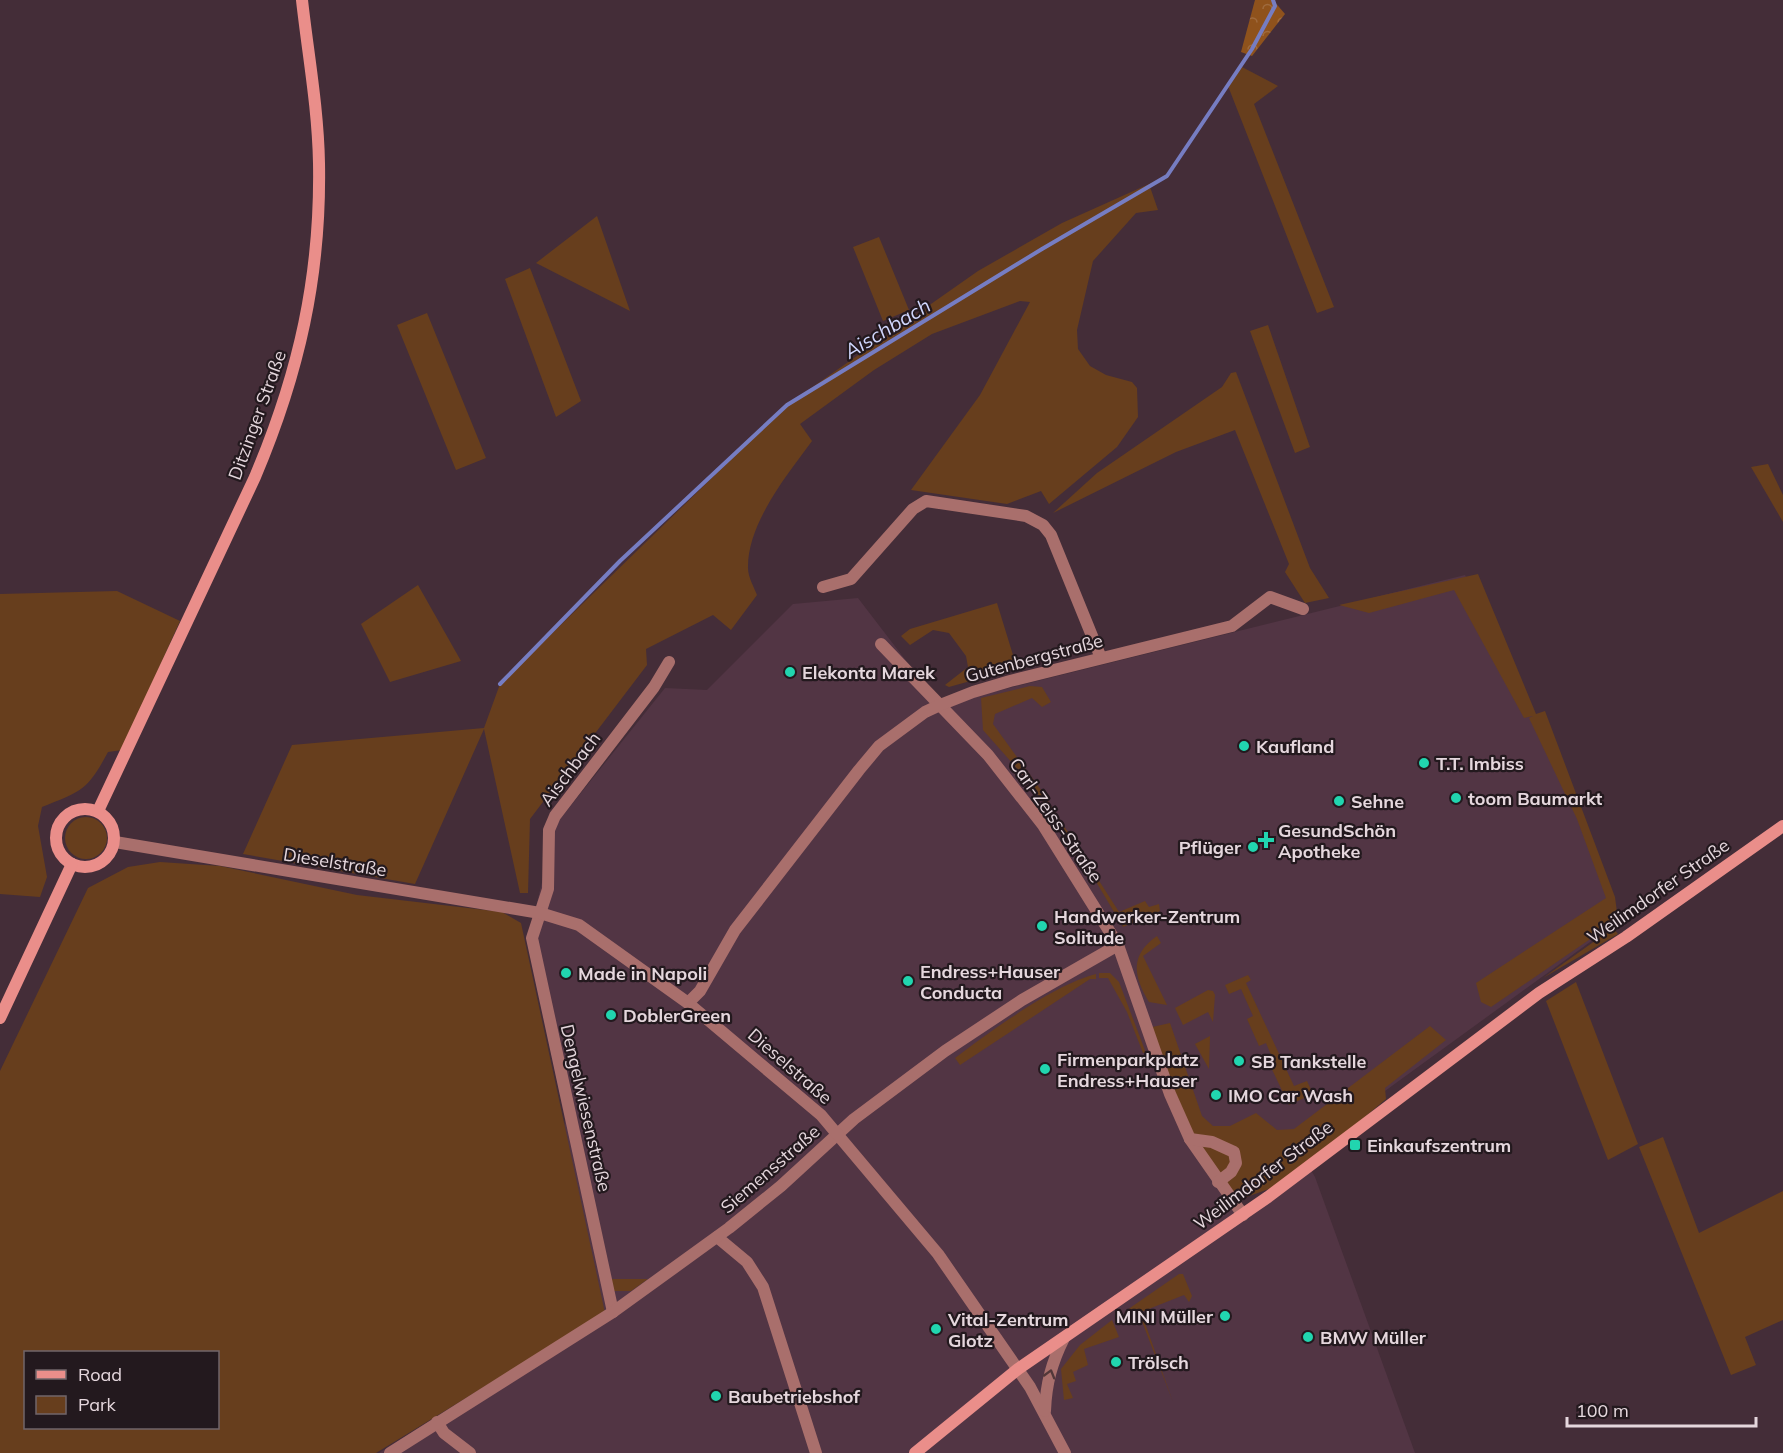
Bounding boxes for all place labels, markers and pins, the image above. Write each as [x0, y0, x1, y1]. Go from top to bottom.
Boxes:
place label: Elekonta Marek [802, 661, 936, 684]
marker: Elekonta Marek [783, 665, 797, 679]
place label: Kaufland [1256, 735, 1334, 758]
marker: Kaufland [1237, 739, 1251, 753]
place label: T.T. Imbiss [1436, 752, 1524, 775]
marker: T.T. Imbiss [1417, 756, 1431, 770]
place label: toom Baumarkt [1468, 787, 1603, 810]
place label: Sehne [1351, 790, 1404, 813]
marker: toom Baumarkt [1449, 791, 1463, 805]
marker: Sehne [1332, 794, 1346, 808]
place label: GesundSchön Apotheke [1278, 819, 1396, 863]
marker: GesundSchön Apotheke [1259, 833, 1273, 847]
place label: Pflüger [1179, 836, 1242, 859]
marker: Pflüger [1246, 840, 1260, 854]
place label: Handwerker-Zentrum Solitude [1054, 905, 1240, 949]
marker: Handwerker-Zentrum Solitude [1035, 919, 1049, 933]
place label: Endress+Hauser Conducta [920, 960, 1061, 1004]
place label: Made in Napoli [578, 962, 707, 985]
marker: Made in Napoli [559, 966, 573, 980]
marker: Endress+Hauser Conducta [901, 974, 915, 988]
place label: DoblerGreen [623, 1004, 731, 1027]
marker: DoblerGreen [604, 1008, 618, 1022]
place label: Firmenparkplatz Endress+Hauser [1057, 1048, 1199, 1092]
place label: SB Tankstelle [1251, 1050, 1366, 1073]
marker: SB Tankstelle [1232, 1054, 1246, 1068]
marker: Firmenparkplatz Endress+Hauser [1038, 1062, 1052, 1076]
place label: IMO Car Wash [1228, 1084, 1353, 1107]
marker: IMO Car Wash [1209, 1088, 1223, 1102]
place label: Einkaufszentrum [1367, 1134, 1511, 1157]
marker: Einkaufszentrum [1348, 1138, 1362, 1152]
place label: MINI Müller [1116, 1305, 1214, 1328]
place label: Vital-Zentrum Glotz [947, 1308, 1068, 1352]
marker: MINI Müller [1218, 1309, 1232, 1323]
marker: Vital-Zentrum Glotz [929, 1322, 943, 1336]
place label: BMW Müller [1320, 1326, 1427, 1349]
marker: BMW Müller [1301, 1330, 1315, 1344]
place label: Trölsch [1128, 1351, 1189, 1374]
marker: Trölsch [1109, 1355, 1123, 1369]
place label: Baubetriebshof [728, 1385, 860, 1408]
marker: Baubetriebshof [709, 1389, 723, 1403]

